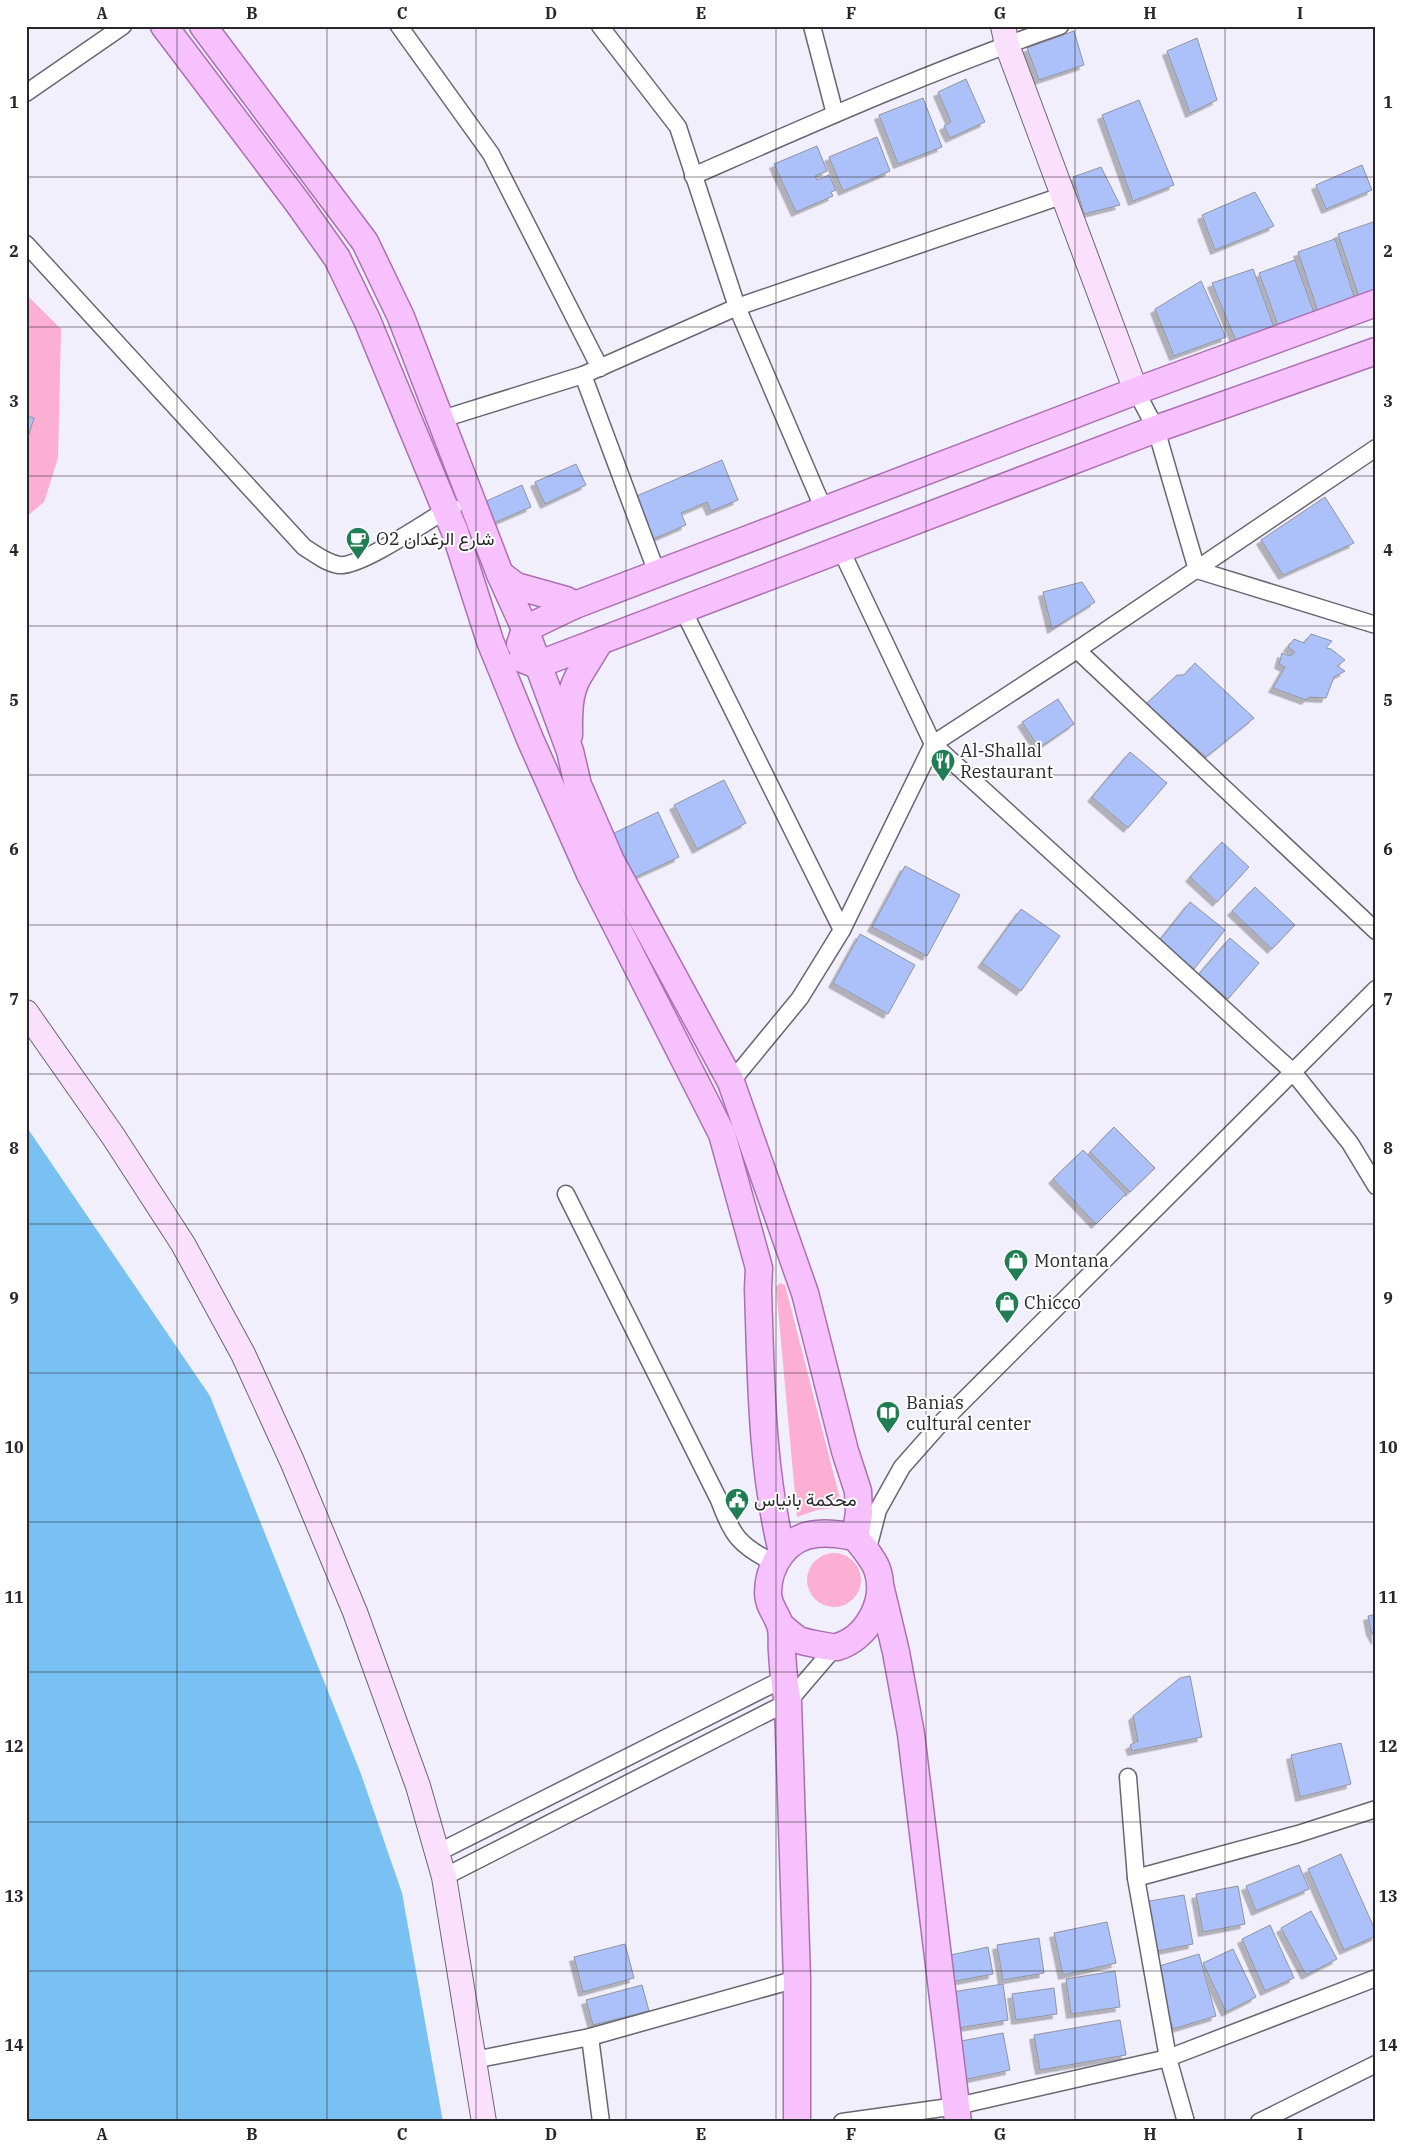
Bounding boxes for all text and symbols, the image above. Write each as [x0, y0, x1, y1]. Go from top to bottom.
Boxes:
text: A [96, 3, 108, 23]
text: B [246, 3, 258, 23]
text: C [397, 3, 407, 23]
text: D [545, 3, 557, 23]
text: E [696, 3, 706, 23]
text: F [846, 3, 856, 23]
text: G [994, 3, 1006, 23]
text: H [1144, 3, 1157, 23]
text: I [1297, 3, 1303, 23]
text: 1 [9, 92, 19, 112]
text: 1 [1383, 92, 1393, 112]
text: 2 [9, 241, 19, 261]
text: 2 [1383, 241, 1393, 261]
text: 3 [9, 391, 19, 411]
text: 3 [1383, 391, 1393, 411]
cafe icon: O2 شارع الرغدان [345, 526, 371, 560]
place label: O2 شارع الرغدان [376, 527, 494, 551]
text: 4 [9, 540, 19, 560]
text: 4 [1383, 540, 1393, 560]
text: 5 [9, 690, 19, 710]
text: 5 [1383, 690, 1393, 710]
place label: Al-Shallal Restaurant [960, 739, 1053, 783]
restaurant icon: Al-Shallal Restaurant [930, 748, 956, 782]
text: 6 [9, 839, 19, 859]
text: 6 [1383, 839, 1393, 859]
text: 7 [9, 989, 19, 1009]
text: 7 [1383, 989, 1393, 1009]
text: 8 [9, 1138, 19, 1158]
text: 8 [1383, 1138, 1393, 1158]
shop icon: Montana [1003, 1248, 1029, 1282]
place label: Montana [1034, 1249, 1109, 1272]
text: 9 [9, 1288, 19, 1308]
text: 9 [1383, 1288, 1393, 1308]
shop icon: Chicco [994, 1290, 1020, 1324]
place label: Chicco [1024, 1291, 1081, 1314]
place label: Banias cultural center [906, 1391, 1031, 1435]
library icon: Banias cultural center [875, 1400, 901, 1434]
text: 10 [4, 1437, 24, 1457]
text: 10 [1378, 1437, 1398, 1457]
public building icon: محكمة بانياس [724, 1487, 750, 1521]
place label: محكمة بانياس [754, 1488, 857, 1511]
text: 11 [4, 1587, 24, 1607]
text: 11 [1378, 1587, 1398, 1607]
text: 12 [4, 1736, 24, 1756]
text: 12 [1378, 1736, 1398, 1756]
text: 13 [4, 1886, 24, 1906]
text: 13 [1378, 1886, 1398, 1906]
text: 14 [4, 2035, 24, 2055]
text: 14 [1378, 2035, 1398, 2055]
text: A [96, 2124, 108, 2144]
text: B [246, 2124, 258, 2144]
text: C [397, 2124, 407, 2144]
text: D [545, 2124, 557, 2144]
text: E [696, 2124, 706, 2144]
text: F [846, 2124, 856, 2144]
text: G [994, 2124, 1006, 2144]
text: H [1144, 2124, 1157, 2144]
text: I [1297, 2124, 1303, 2144]

